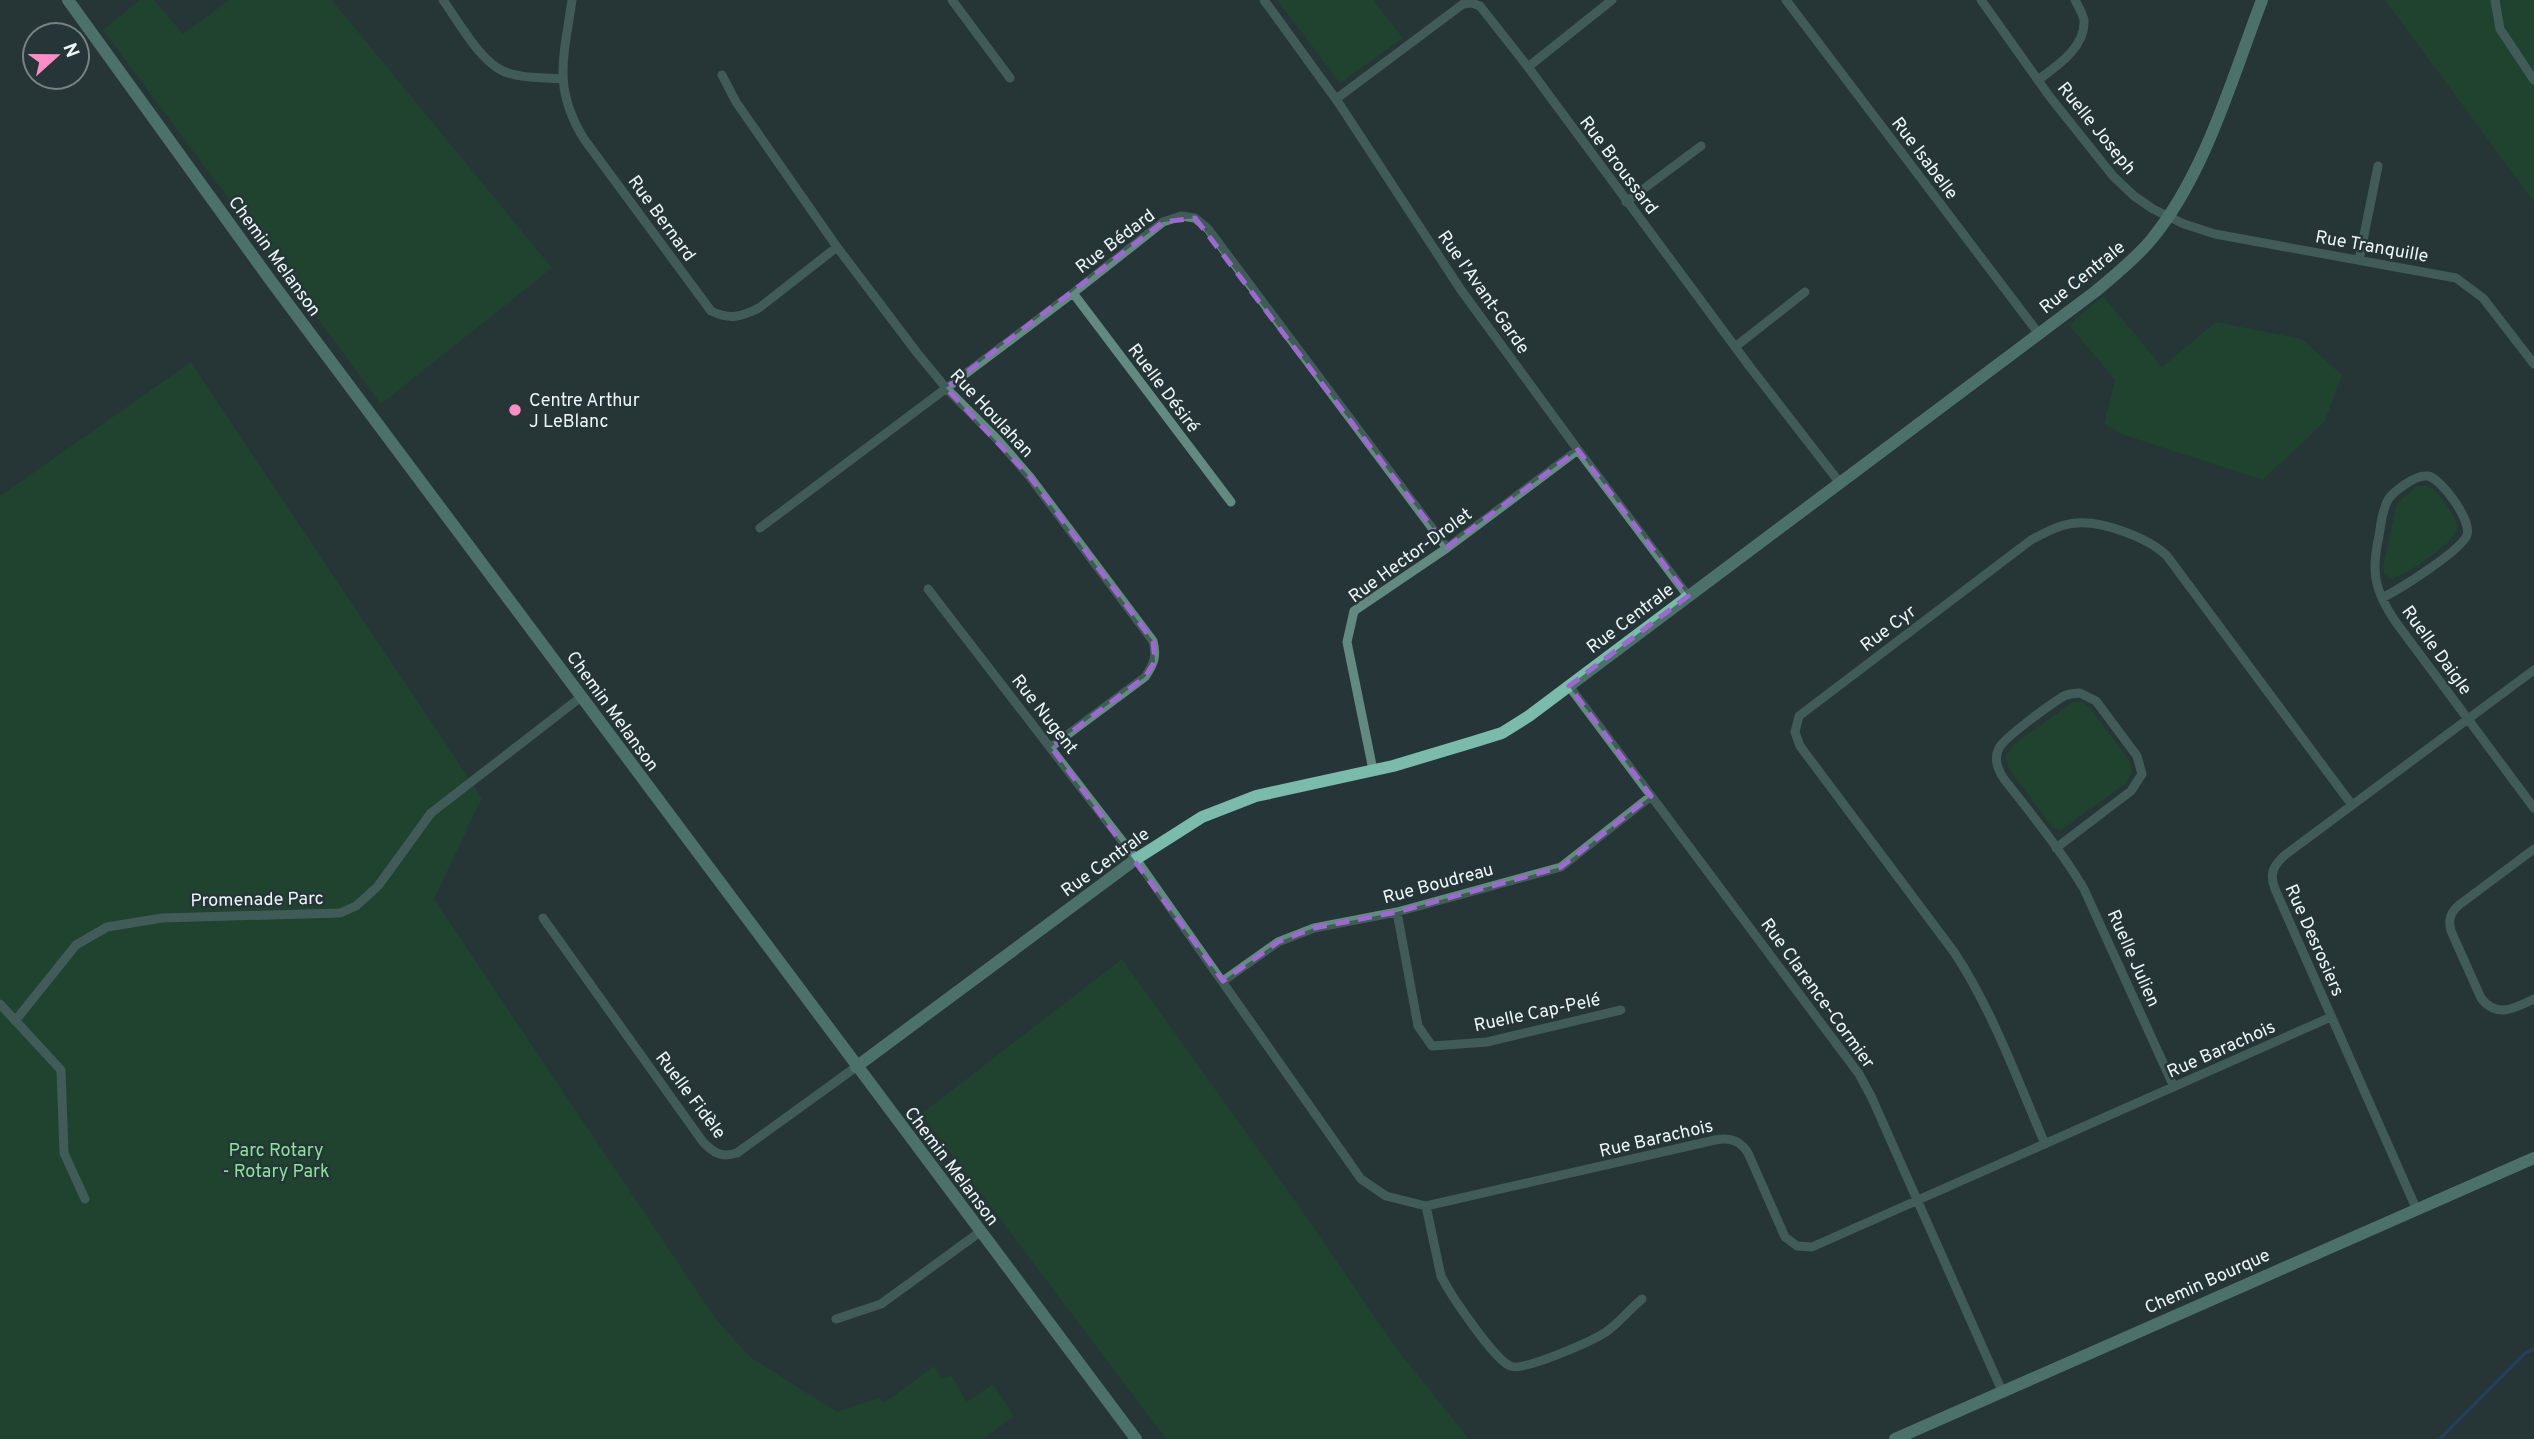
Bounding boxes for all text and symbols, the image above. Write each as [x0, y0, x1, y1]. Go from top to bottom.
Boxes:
north arrow [21, 21, 91, 91]
text: N [56, 40, 84, 61]
street label: Ruelle Joseph [2051, 78, 2140, 180]
street label: Rue Broussard [1573, 112, 1662, 220]
street label: Rue Isabelle [1885, 113, 1962, 205]
street label: Rue Bernard [622, 171, 700, 266]
street label: Chemin Melanson [222, 192, 325, 322]
street label: Rue Bédard [1072, 205, 1160, 280]
street label: Rue Tranquille [2313, 226, 2430, 269]
street label: Rue l'Avant-Garde [1432, 227, 1534, 359]
street label: Rue Centrale [2035, 237, 2130, 320]
street label: Ruelle Désiré [1122, 340, 1204, 438]
street label: Rue Houlahan [944, 365, 1038, 463]
place label: Centre Arthur J LeBlanc [529, 390, 640, 434]
marker: Centre Arthur J LeBlanc [507, 402, 523, 418]
street label: Rue Hector-Drolet [1345, 504, 1477, 609]
street label: Rue Centrale [1583, 579, 1679, 660]
street label: Rue Cyr [1856, 601, 1921, 658]
street label: Ruelle Daigle [2396, 602, 2476, 700]
street label: Chemin Melanson [560, 647, 663, 777]
street label: Rue Nugent [1006, 670, 1082, 759]
street label: Rue Centrale [1057, 823, 1155, 903]
street label: Rue Boudreau [1381, 859, 1496, 910]
street label: Rue Desrosiers [2279, 881, 2349, 1000]
street label: Promenade Parc [190, 888, 324, 913]
street label: Ruelle Julien [2101, 906, 2164, 1011]
street label: Rue Clarence-Cormier [1755, 914, 1879, 1073]
street label: Ruelle Cap-Pelé [1472, 989, 1603, 1038]
street label: Rue Barachois [2164, 1016, 2279, 1085]
street label: Ruelle Fidèle [649, 1048, 730, 1144]
street label: Chemin Melanson [899, 1103, 1003, 1231]
street label: Rue Barachois [1597, 1115, 1716, 1164]
park label: Parc Rotary - Rotary Park [222, 1140, 330, 1184]
street label: Chemin Bourque [2141, 1244, 2274, 1320]

